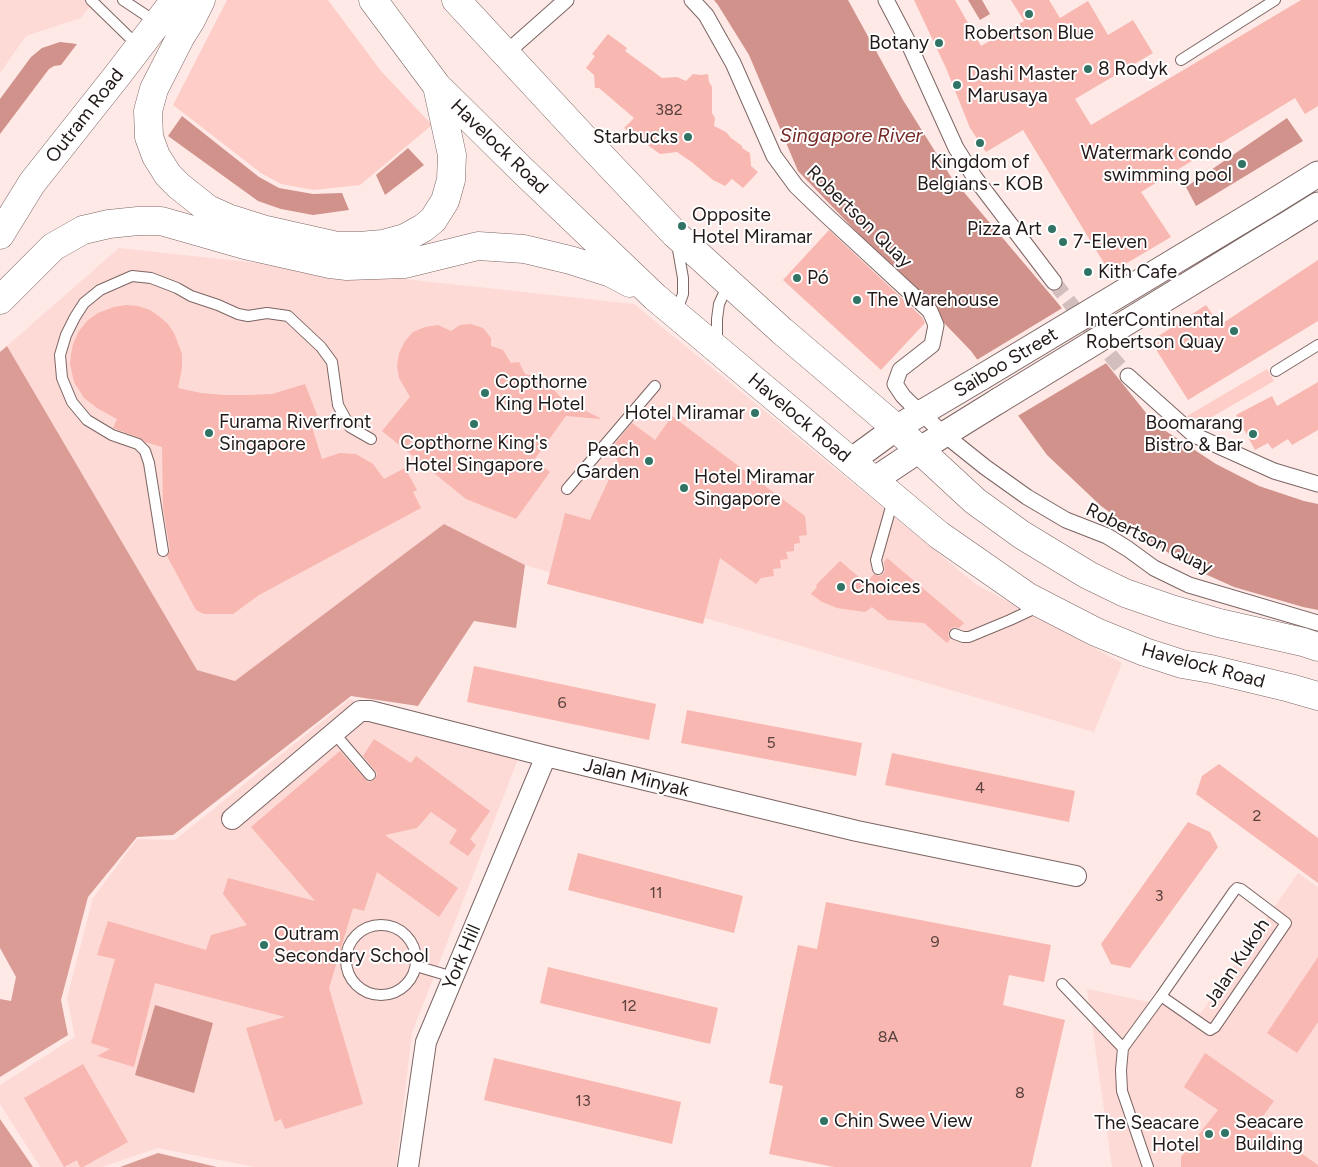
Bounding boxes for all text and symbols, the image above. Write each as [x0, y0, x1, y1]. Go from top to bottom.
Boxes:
marker: Robertson Blue [1023, 8, 1035, 20]
place label: Robertson Blue [964, 22, 1094, 44]
place label: Botany [869, 32, 929, 54]
marker: Botany [933, 37, 945, 49]
place label: 8 Rodyk [1098, 58, 1168, 80]
place label: Dashi Master Marusaya [967, 63, 1077, 107]
marker: 8 Rodyk [1082, 63, 1094, 75]
street label: Outram Road [41, 64, 129, 168]
marker: Dashi Master Marusaya [951, 79, 963, 91]
street label: Havelock Road [445, 95, 553, 199]
house number: 382 [655, 100, 683, 120]
water label: Singapore River [780, 124, 922, 148]
place label: Starbucks [593, 126, 678, 148]
marker: Starbucks [682, 131, 694, 143]
marker: Kingdom of Belgians - KOB [974, 137, 986, 149]
place label: Watermark condo swimming pool [1081, 142, 1232, 186]
place label: Kingdom of Belgians - KOB [917, 151, 1043, 195]
marker: Watermark condo swimming pool [1236, 158, 1248, 170]
street label: Robertson Quay [801, 161, 917, 273]
place label: Opposite Hotel Miramar [692, 204, 813, 248]
place label: Pizza Art [967, 218, 1042, 240]
marker: Opposite Hotel Miramar [676, 220, 688, 232]
marker: Pizza Art [1046, 223, 1058, 235]
place label: 7-Eleven [1073, 231, 1147, 253]
marker: 7-Eleven [1057, 236, 1069, 248]
place label: Kith Cafe [1098, 261, 1177, 283]
marker: Kith Cafe [1082, 266, 1094, 278]
place label: Pó [807, 267, 829, 289]
marker: Pó [791, 272, 803, 284]
place label: The Warehouse [867, 289, 999, 311]
marker: The Warehouse [851, 294, 863, 306]
place label: InterContinental Robertson Quay [1085, 309, 1224, 353]
street label: Saiboo Street [950, 323, 1062, 403]
marker: InterContinental Robertson Quay [1228, 325, 1240, 337]
street label: Havelock Road [743, 368, 855, 468]
place label: Copthorne King Hotel [495, 371, 587, 415]
marker: Copthorne King Hotel [479, 387, 491, 399]
place label: Hotel Miramar [624, 402, 745, 424]
marker: Hotel Miramar [749, 407, 761, 419]
place label: Furama Riverfront Singapore [219, 411, 371, 455]
place label: Boomarang Bistro & Bar [1144, 412, 1243, 456]
marker: Copthorne King's Hotel Singapore [468, 418, 480, 430]
marker: Furama Riverfront Singapore [203, 427, 215, 439]
marker: Boomarang Bistro & Bar [1247, 428, 1259, 440]
place label: Copthorne King's Hotel Singapore [400, 432, 548, 476]
place label: Peach Garden [576, 439, 639, 483]
marker: Peach Garden [643, 455, 655, 467]
place label: Hotel Miramar Singapore [694, 466, 815, 510]
marker: Hotel Miramar Singapore [678, 482, 690, 494]
street label: Robertson Quay [1082, 498, 1216, 580]
place label: Choices [851, 576, 920, 598]
marker: Choices [835, 581, 847, 593]
street label: Havelock Road [1139, 639, 1267, 693]
house number: 6 [557, 693, 567, 713]
house number: 5 [766, 733, 776, 753]
street label: Jalan Minyak [581, 754, 691, 802]
house number: 4 [975, 778, 985, 798]
house number: 2 [1253, 806, 1261, 826]
house number: 11 [649, 883, 663, 903]
house number: 3 [1155, 886, 1163, 906]
street label: Jalan Kukoh [1199, 915, 1275, 1011]
street label: York Hill [438, 921, 486, 993]
place label: Outram Secondary School [274, 923, 429, 967]
house number: 9 [930, 932, 940, 952]
marker: Outram Secondary School [258, 939, 270, 951]
house number: 12 [621, 996, 637, 1016]
house number: 8A [878, 1027, 898, 1047]
house number: 8 [1015, 1083, 1025, 1103]
house number: 13 [575, 1091, 591, 1111]
place label: Chin Swee View [834, 1110, 972, 1132]
place label: Seacare Building [1235, 1111, 1303, 1155]
place label: The Seacare Hotel [1094, 1112, 1199, 1156]
marker: Chin Swee View [818, 1115, 830, 1127]
marker: Seacare Building [1219, 1127, 1231, 1139]
marker: The Seacare Hotel [1203, 1128, 1215, 1140]

